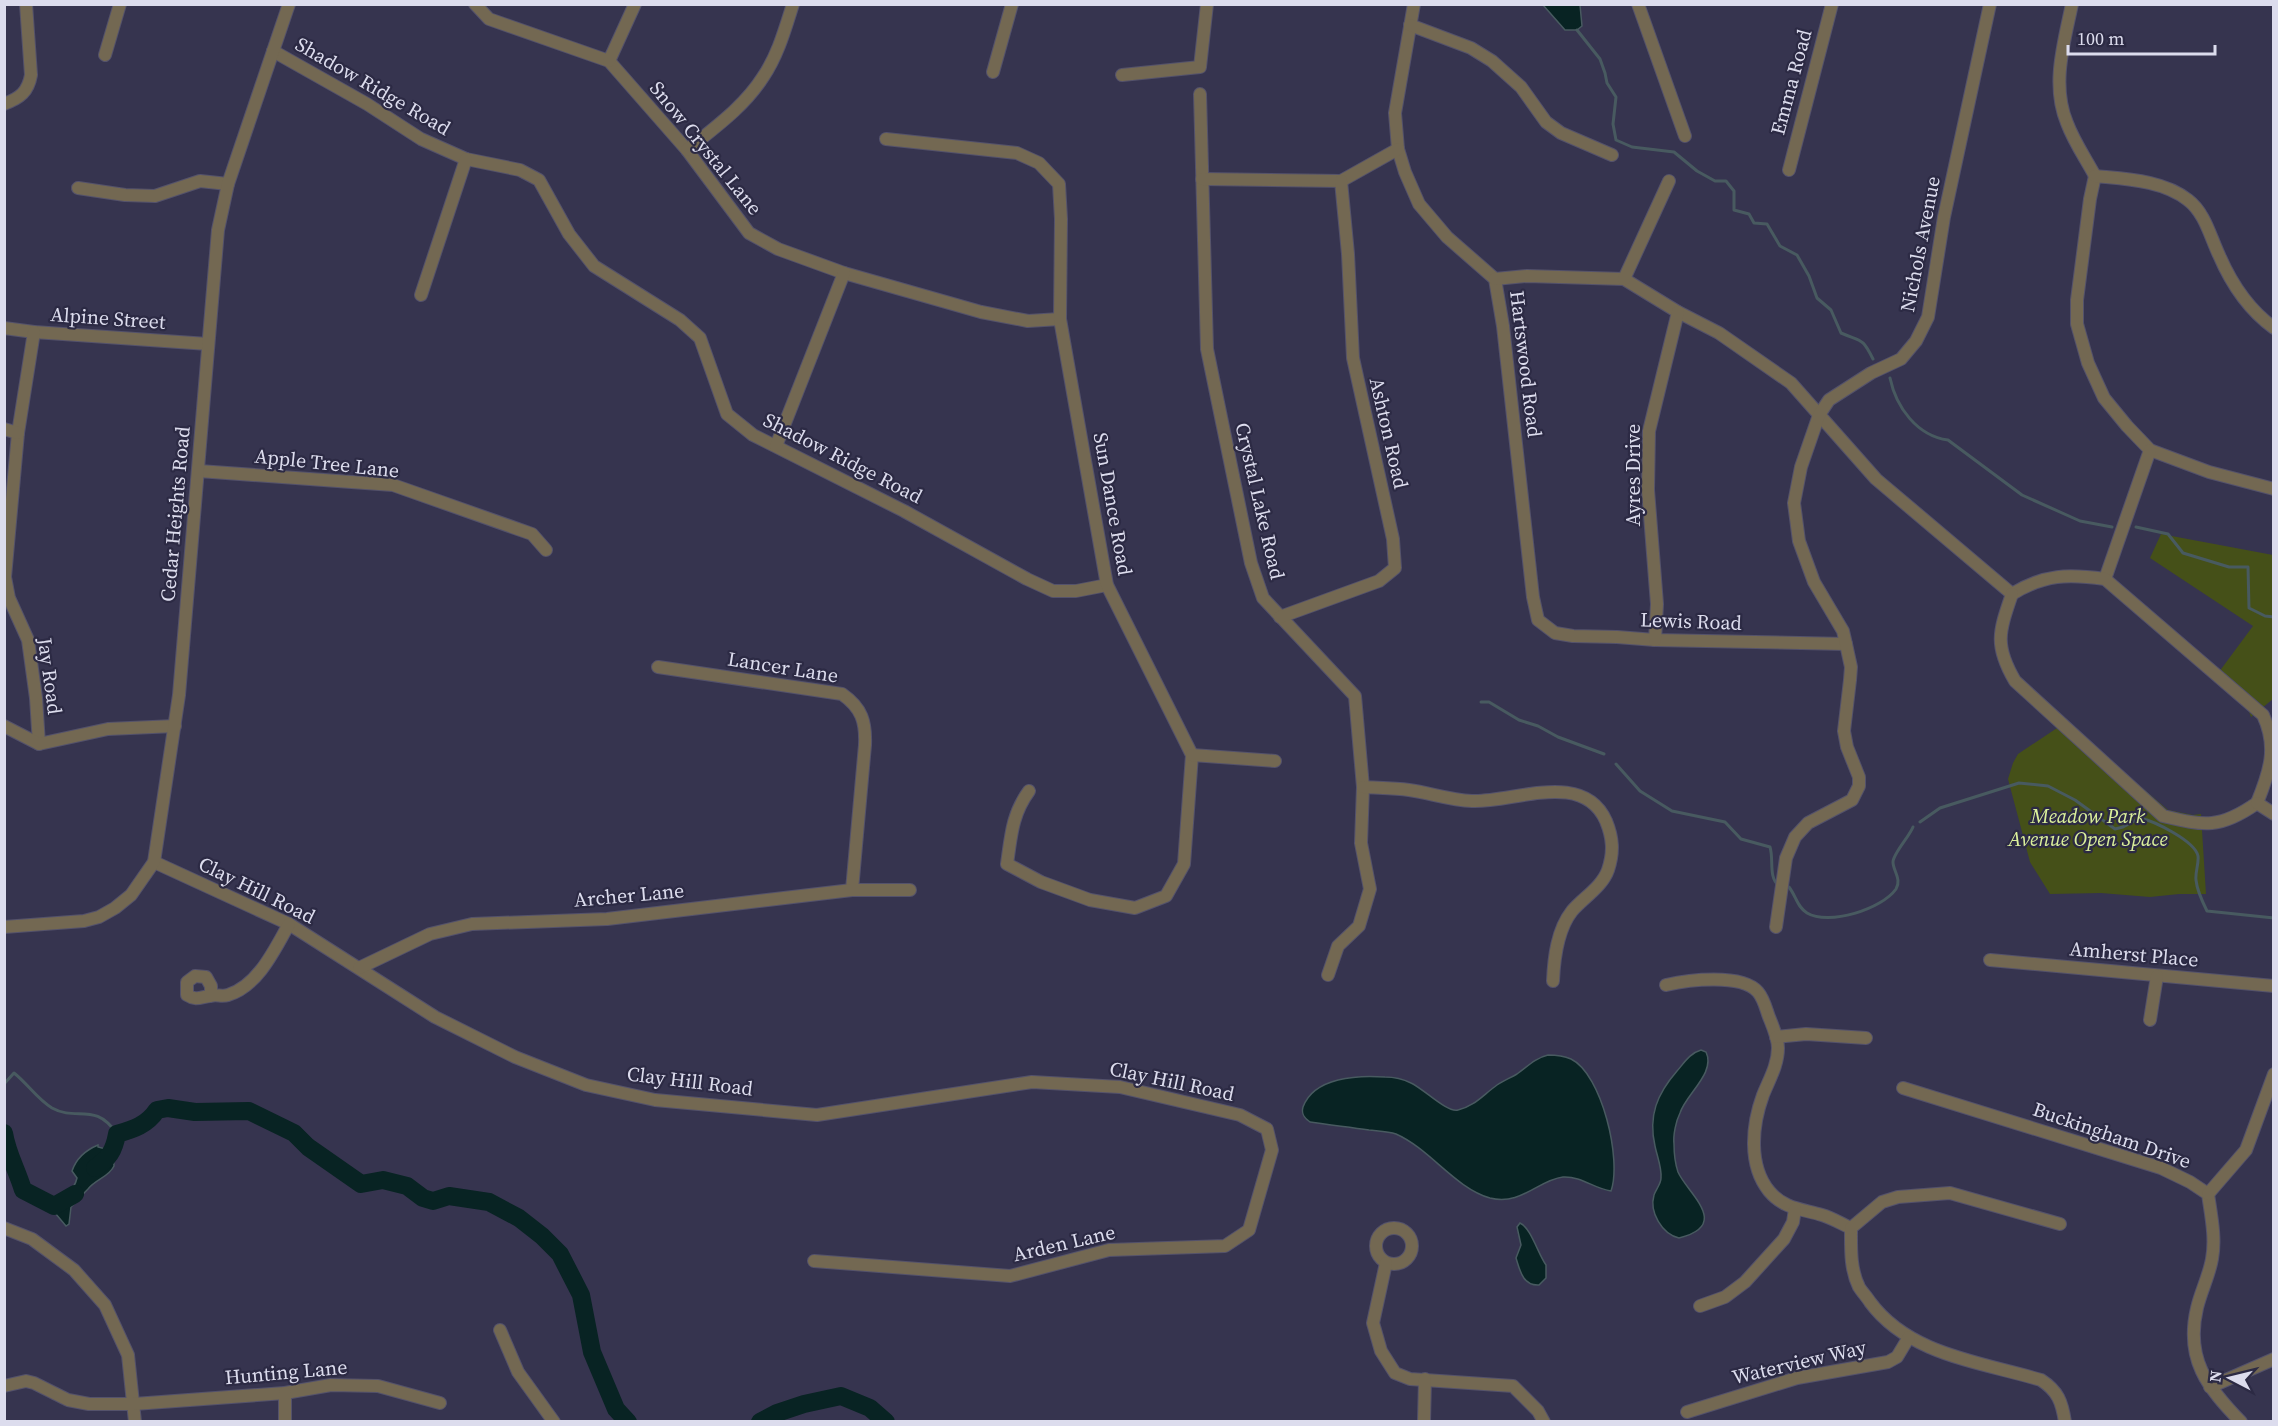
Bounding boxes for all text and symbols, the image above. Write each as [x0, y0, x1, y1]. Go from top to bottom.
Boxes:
scale bar [2068, 18, 2215, 56]
street label: Emma Road [1763, 25, 1819, 138]
text: 100 m [2077, 26, 2124, 51]
street label: Shadow Ridge Road [290, 30, 456, 142]
street label: Snow Crystal Lane [643, 75, 769, 221]
street label: Nichols Avenue [1893, 174, 1947, 314]
street label: Hartswood Road [1503, 289, 1549, 440]
street label: Alpine Street [50, 300, 167, 336]
street label: Ashton Road [1363, 375, 1416, 492]
street label: Shadow Ridge Road [759, 406, 928, 510]
street label: Crystal Lake Road [1228, 420, 1292, 583]
street label: Cedar Heights Road [153, 424, 197, 603]
street label: Ayres Drive [1619, 424, 1647, 526]
street label: Sun Dance Road [1087, 430, 1139, 578]
street label: Apple Tree Lane [253, 441, 401, 485]
street label: Lewis Road [1640, 605, 1743, 637]
street label: Jay Road [31, 635, 69, 717]
street label: Lancer Lane [726, 644, 840, 690]
park label: Meadow Park Avenue Open Space [2007, 802, 2168, 853]
street label: Clay Hill Road [194, 850, 321, 931]
street label: Archer Lane [573, 876, 685, 914]
street label: Amherst Place [2068, 934, 2200, 974]
street label: Clay Hill Road [1107, 1054, 1238, 1108]
street label: Clay Hill Road [625, 1059, 755, 1103]
street label: Buckingham Drive [2029, 1095, 2195, 1175]
street label: Arden Lane [1010, 1218, 1118, 1268]
street label: Waterview Way [1729, 1333, 1870, 1391]
north arrow [2200, 1348, 2260, 1408]
street label: Hunting Lane [224, 1353, 348, 1391]
text: N [2203, 1369, 2227, 1383]

